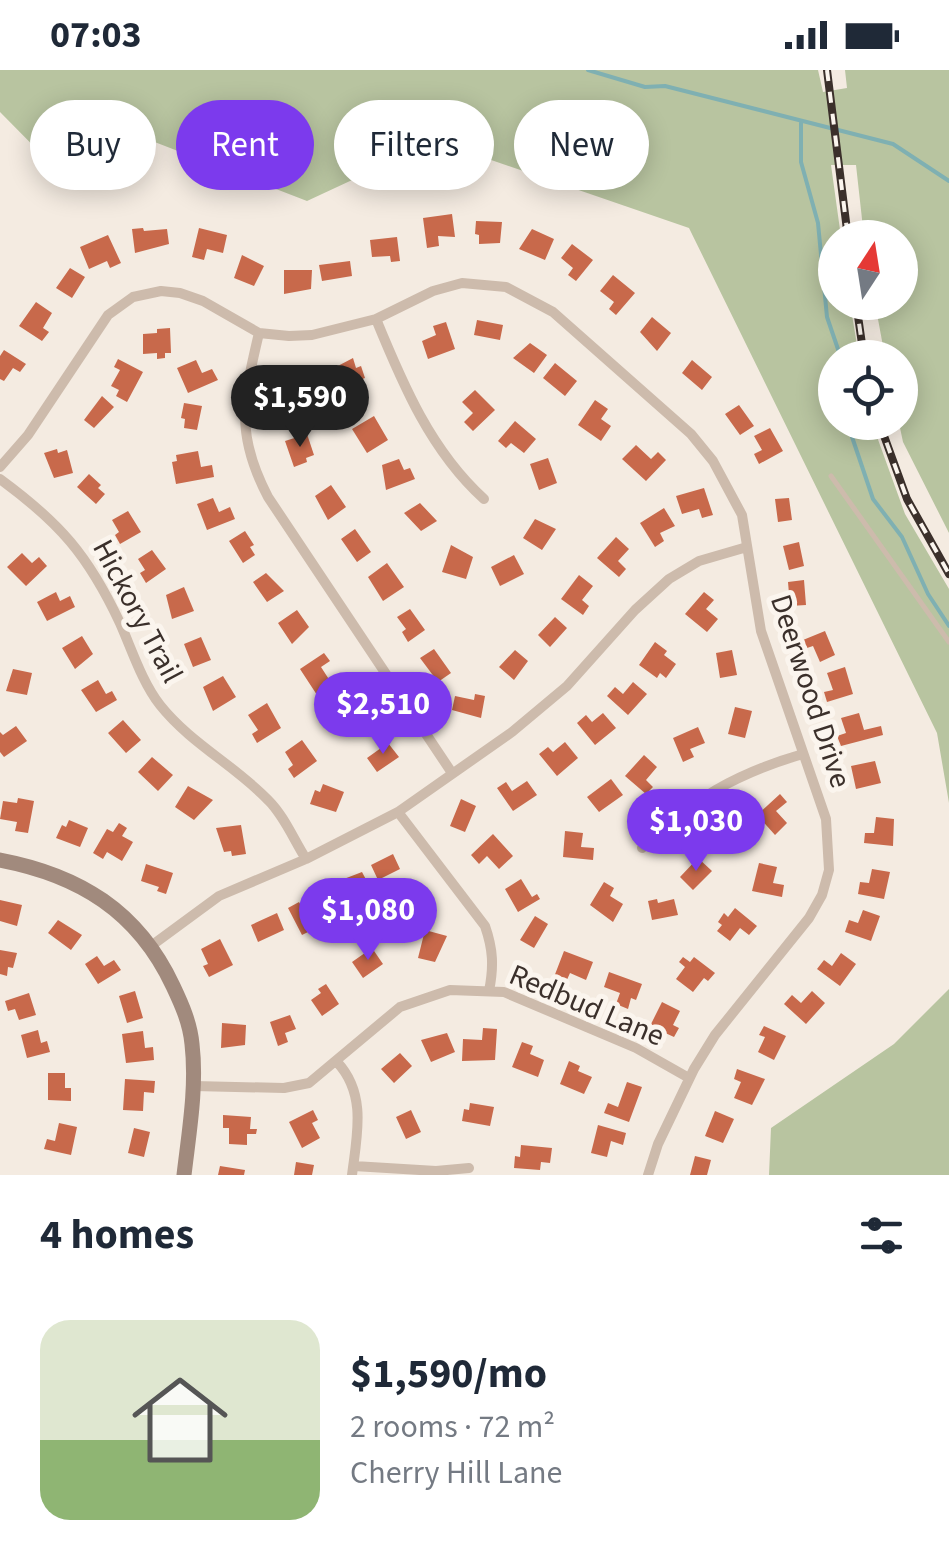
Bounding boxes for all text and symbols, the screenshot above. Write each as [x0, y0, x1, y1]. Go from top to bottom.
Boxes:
text: 07:03 [50, 8, 142, 62]
chip: Buy [30, 100, 156, 190]
chip: Rent [176, 100, 314, 190]
chip: Filters [334, 100, 494, 190]
chip: New [514, 100, 649, 190]
north arrow [818, 220, 918, 320]
map controls [818, 220, 918, 440]
button: locate [818, 340, 918, 440]
pin: $1,590 [219, 365, 381, 450]
text: $1,590 [253, 374, 347, 420]
street label: Hickory Trail [82, 532, 193, 691]
street label: Deerwood Drive [759, 589, 862, 793]
pin: $2,510 [302, 672, 464, 757]
text: $2,510 [336, 681, 430, 727]
pin: $1,030 [615, 789, 777, 874]
text: $1,030 [649, 798, 743, 844]
pin: $1,080 [287, 878, 449, 963]
text: $1,080 [321, 887, 415, 933]
street label: Redbud Lane [503, 953, 671, 1057]
text: 4 homes [40, 1205, 194, 1265]
icon: filters [854, 1208, 909, 1263]
text: $1,590/mo [350, 1344, 547, 1404]
icon: home [120, 1360, 240, 1480]
text: 2 rooms · 72 m² [350, 1404, 555, 1450]
text: Cherry Hill Lane [350, 1450, 562, 1496]

